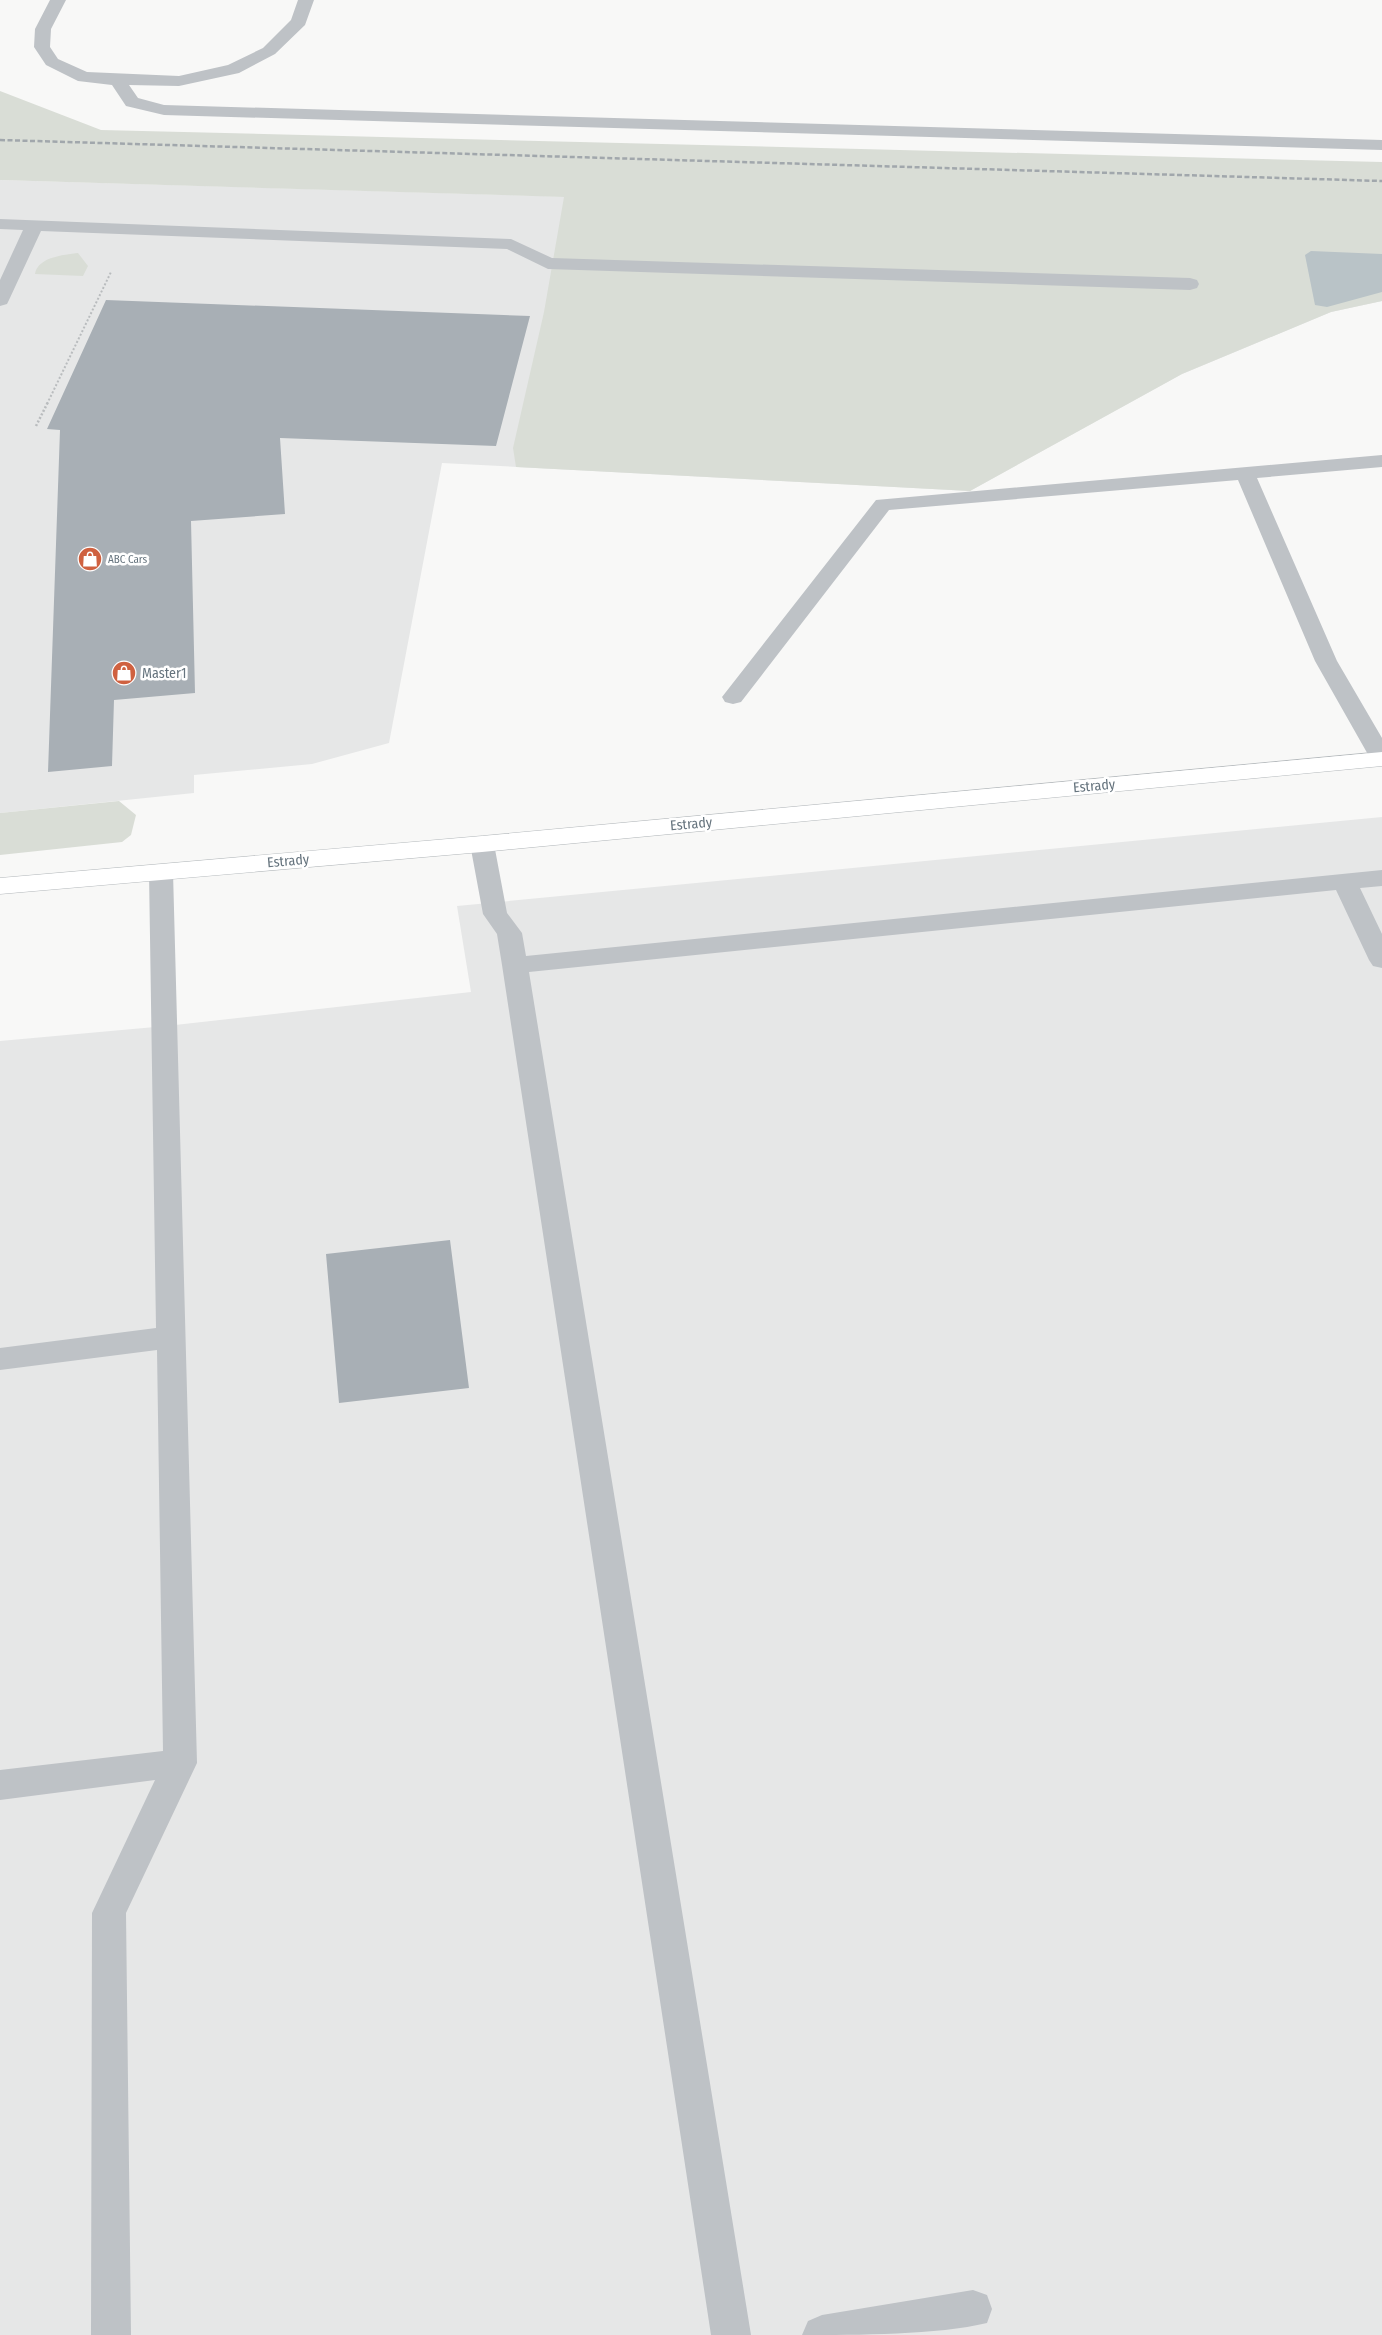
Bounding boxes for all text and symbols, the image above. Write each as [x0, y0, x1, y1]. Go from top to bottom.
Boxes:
shop icon: ABC Cars [77, 546, 103, 572]
place label: ABC Cars [108, 553, 148, 566]
shop icon: Master1 [111, 660, 137, 686]
place label: Master1 [142, 665, 187, 682]
street label: Estrady [1072, 776, 1116, 796]
street label: Estrady [669, 814, 713, 834]
street label: Estrady [266, 851, 310, 871]

